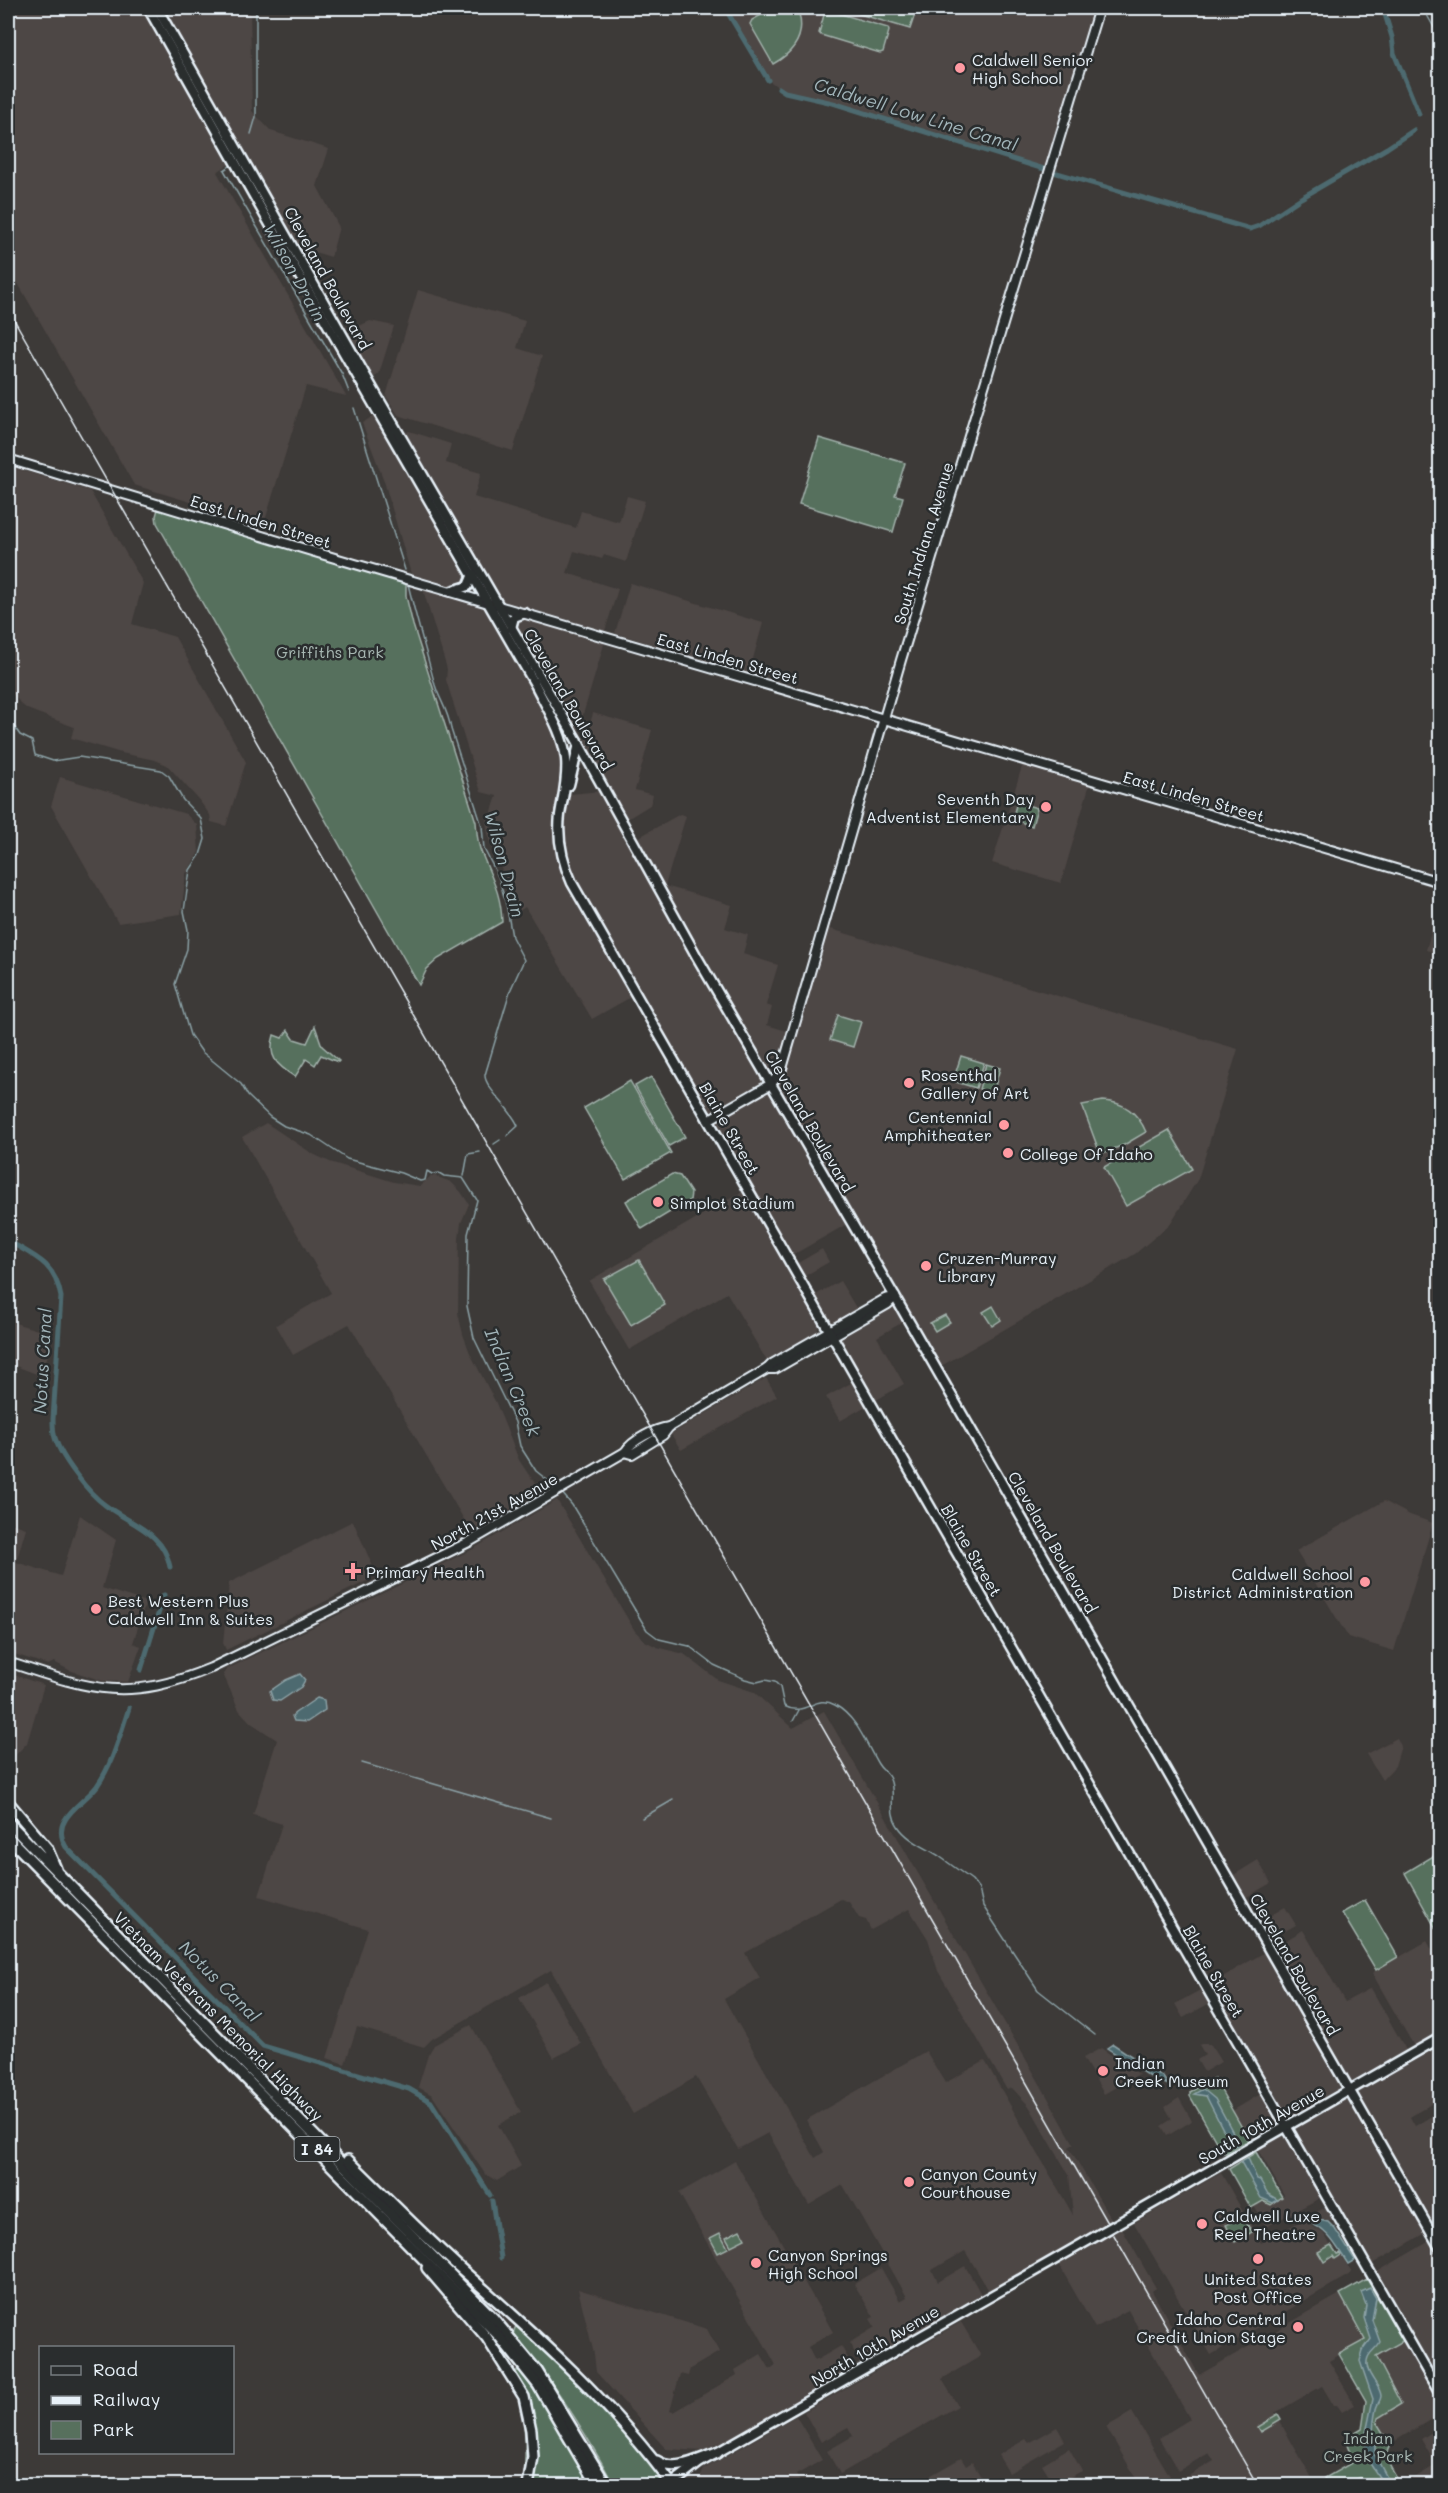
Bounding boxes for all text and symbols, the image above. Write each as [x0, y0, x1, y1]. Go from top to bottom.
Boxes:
place label: Caldwell Senior High School [972, 49, 1093, 88]
marker: Caldwell Senior High School [953, 61, 967, 75]
water label: Caldwell Low Line Canal [811, 72, 1021, 157]
street label: Cleveland Boulevard [280, 203, 376, 353]
water label: Wilson Drain [258, 218, 332, 326]
street label: South Indiana Avenue [888, 459, 958, 627]
street label: East Linden Street [188, 490, 334, 552]
street label: Cleveland Boulevard [520, 624, 618, 774]
street label: East Linden Street [655, 628, 801, 688]
park label: Griffiths Park [276, 641, 384, 662]
street label: East Linden Street [1121, 766, 1267, 826]
place label: Seventh Day Adventist Elementary [866, 788, 1034, 827]
marker: Seventh Day Adventist Elementary [1039, 800, 1053, 814]
water label: Wilson Drain [479, 808, 531, 920]
street label: Cleveland Boulevard [761, 1046, 859, 1196]
place label: Rosenthal Gallery of Art [921, 1064, 1029, 1103]
marker: Rosenthal Gallery of Art [902, 1076, 916, 1090]
street label: Blaine Street [695, 1078, 765, 1178]
place label: Centennial Amphitheater [883, 1106, 992, 1145]
marker: Centennial Amphitheater [997, 1118, 1011, 1132]
place label: College Of Idaho [1020, 1143, 1153, 1164]
marker: College Of Idaho [1001, 1146, 1015, 1160]
place label: Simplot Stadium [670, 1192, 795, 1213]
marker: Simplot Stadium [651, 1195, 665, 1209]
place label: Cruzen-Murray Library [938, 1247, 1057, 1286]
marker: Cruzen-Murray Library [919, 1259, 933, 1273]
water label: Notus Canal [27, 1307, 57, 1415]
water label: Indian Creek [479, 1324, 547, 1440]
street label: North 21st Avenue [427, 1467, 561, 1555]
street label: Cleveland Boulevard [1004, 1467, 1102, 1617]
street label: Blaine Street [937, 1500, 1007, 1600]
place label: Primary Health [366, 1561, 484, 1582]
marker: Primary Health [344, 1562, 362, 1580]
place label: Caldwell School District Administration [1172, 1563, 1353, 1602]
marker: Caldwell School District Administration [1358, 1575, 1372, 1589]
place label: Best Western Plus Caldwell Inn & Suites [108, 1590, 273, 1629]
marker: Best Western Plus Caldwell Inn & Suites [89, 1602, 103, 1616]
street label: Cleveland Boulevard [1246, 1889, 1344, 2039]
street label: Vietnam Veterans Memorial Highway [110, 1907, 328, 2125]
street label: Blaine Street [1179, 1921, 1249, 2021]
water label: Notus Canal [174, 1935, 266, 2027]
place label: Indian Creek Museum [1115, 2052, 1229, 2091]
marker: Indian Creek Museum [1096, 2064, 1110, 2078]
street label: South 10th Avenue [1194, 2079, 1328, 2169]
road number: I 84 [294, 2137, 340, 2161]
place label: Canyon County Courthouse [921, 2163, 1037, 2202]
marker: Canyon County Courthouse [902, 2175, 916, 2189]
place label: Caldwell Luxe Reel Theatre [1214, 2205, 1320, 2244]
marker: Caldwell Luxe Reel Theatre [1195, 2217, 1209, 2231]
place label: Canyon Springs High School [768, 2244, 888, 2283]
marker: United States Post Office [1251, 2252, 1265, 2266]
marker: Canyon Springs High School [749, 2256, 763, 2270]
place label: United States Post Office [1204, 2268, 1312, 2307]
street label: North 10th Avenue [807, 2300, 943, 2390]
place label: Idaho Central Credit Union Stage [1136, 2308, 1286, 2347]
marker: Idaho Central Credit Union Stage [1291, 2320, 1305, 2334]
legend [39, 2346, 234, 2454]
text: Road [93, 2357, 138, 2381]
text: Railway [93, 2387, 160, 2411]
text: Park [93, 2417, 134, 2441]
park label: Indian Creek Park [1323, 2427, 1413, 2466]

